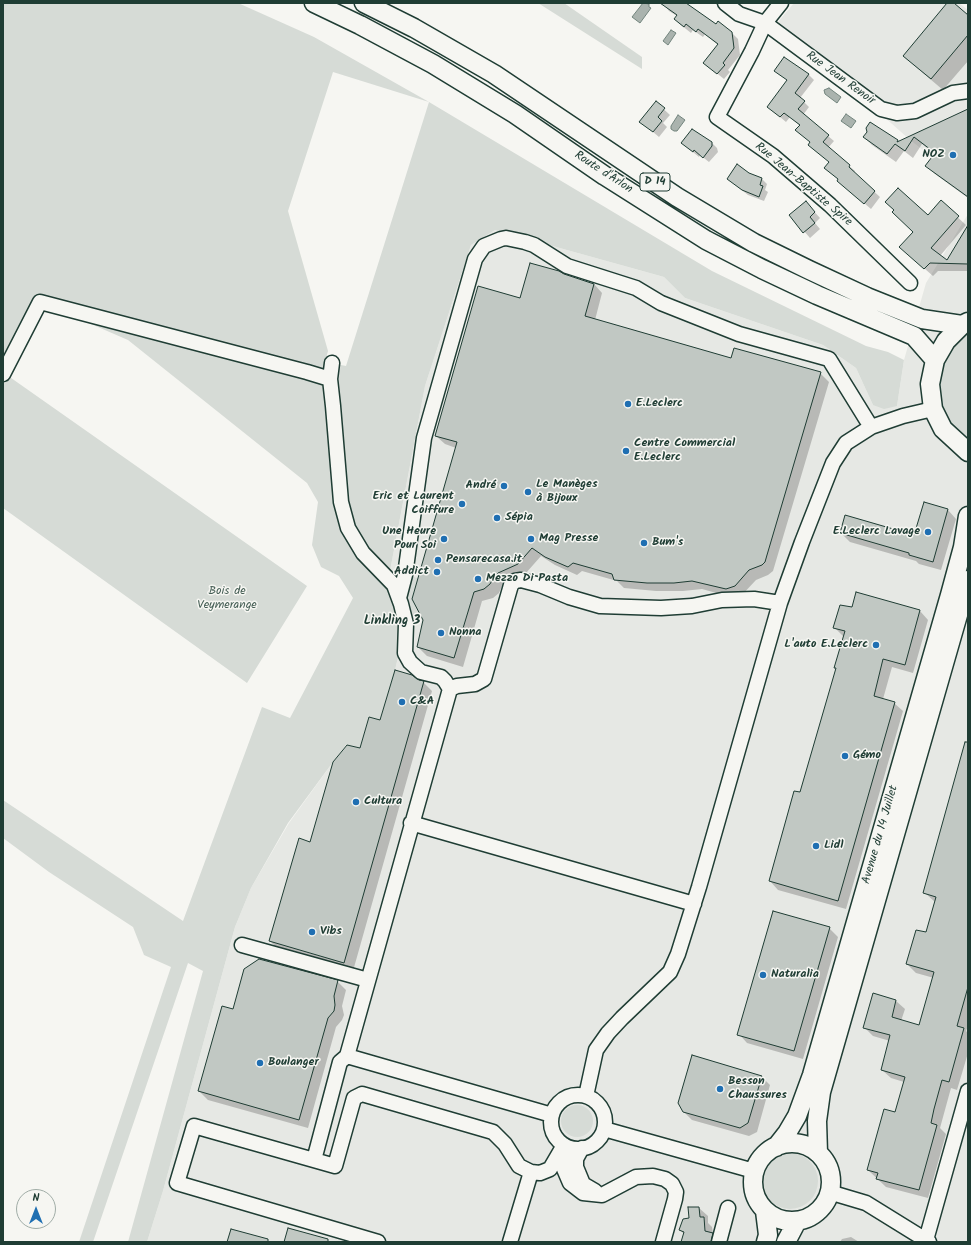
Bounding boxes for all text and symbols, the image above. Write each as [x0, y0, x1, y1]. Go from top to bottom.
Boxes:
street label: Rue Jean Renoir [803, 49, 877, 109]
street label: Rue Jean-Baptiste Spire [752, 140, 854, 230]
place label: NOZ [922, 148, 945, 162]
street label: Route d'Arlon [571, 149, 635, 197]
marker: NOZ [948, 150, 958, 160]
road number: D 14 [640, 173, 670, 191]
place label: E.Leclerc [636, 397, 683, 411]
marker: E.Leclerc [623, 399, 633, 409]
place label: Centre Commercial E.Leclerc [634, 437, 735, 465]
marker: Centre Commercial E.Leclerc [621, 446, 631, 456]
place label: Le Manèges à Bijoux [536, 478, 598, 506]
place label: André [466, 479, 496, 493]
marker: André [499, 481, 509, 491]
marker: Le Manèges à Bijoux [523, 487, 533, 497]
place label: Eric et Laurent Coiffure [373, 490, 454, 518]
marker: Eric et Laurent Coiffure [457, 499, 467, 509]
place label: Sépia [505, 511, 533, 525]
marker: Sépia [492, 513, 502, 523]
place label: Une Heure Pour Soi [382, 525, 436, 553]
place label: E.Leclerc Lavage [833, 525, 920, 539]
marker: E.Leclerc Lavage [923, 527, 933, 537]
place label: Mag Presse [539, 532, 598, 546]
marker: Une Heure Pour Soi [439, 534, 449, 544]
marker: Mag Presse [526, 534, 536, 544]
place label: Bum's [652, 536, 683, 550]
marker: Bum's [639, 538, 649, 548]
place label: Pensarecasa.it [446, 553, 522, 567]
marker: Pensarecasa.it [433, 555, 443, 565]
place label: Addict [394, 565, 429, 579]
marker: Addict [432, 567, 442, 577]
place label: Mezzo Di Pasta [486, 572, 568, 586]
marker: Mezzo Di Pasta [473, 574, 483, 584]
park label: Bois de Veymerange [197, 585, 257, 613]
district label: Linkling 3 [364, 614, 420, 630]
place label: Nonna [449, 626, 481, 640]
marker: Nonna [436, 628, 446, 638]
place label: L'auto E.Leclerc [784, 638, 868, 652]
marker: L'auto E.Leclerc [871, 640, 881, 650]
place label: C&A [410, 695, 434, 709]
marker: C&A [397, 697, 407, 707]
place label: Gémo [853, 749, 881, 763]
marker: Gémo [840, 751, 850, 761]
street label: Avenue du 14 Juillet [860, 784, 902, 886]
place label: Cultura [364, 795, 402, 809]
marker: Cultura [351, 797, 361, 807]
place label: Lidl [824, 839, 843, 853]
marker: Lidl [811, 841, 821, 851]
place label: Vibs [320, 925, 342, 939]
marker: Vibs [307, 927, 317, 937]
place label: Naturalia [771, 968, 819, 982]
marker: Naturalia [758, 970, 768, 980]
place label: Boulanger [268, 1056, 319, 1070]
marker: Boulanger [255, 1058, 265, 1068]
place label: Besson Chaussures [728, 1075, 787, 1103]
marker: Besson Chaussures [715, 1084, 725, 1094]
north arrow [16, 1189, 56, 1229]
text: N [33, 1189, 39, 1207]

